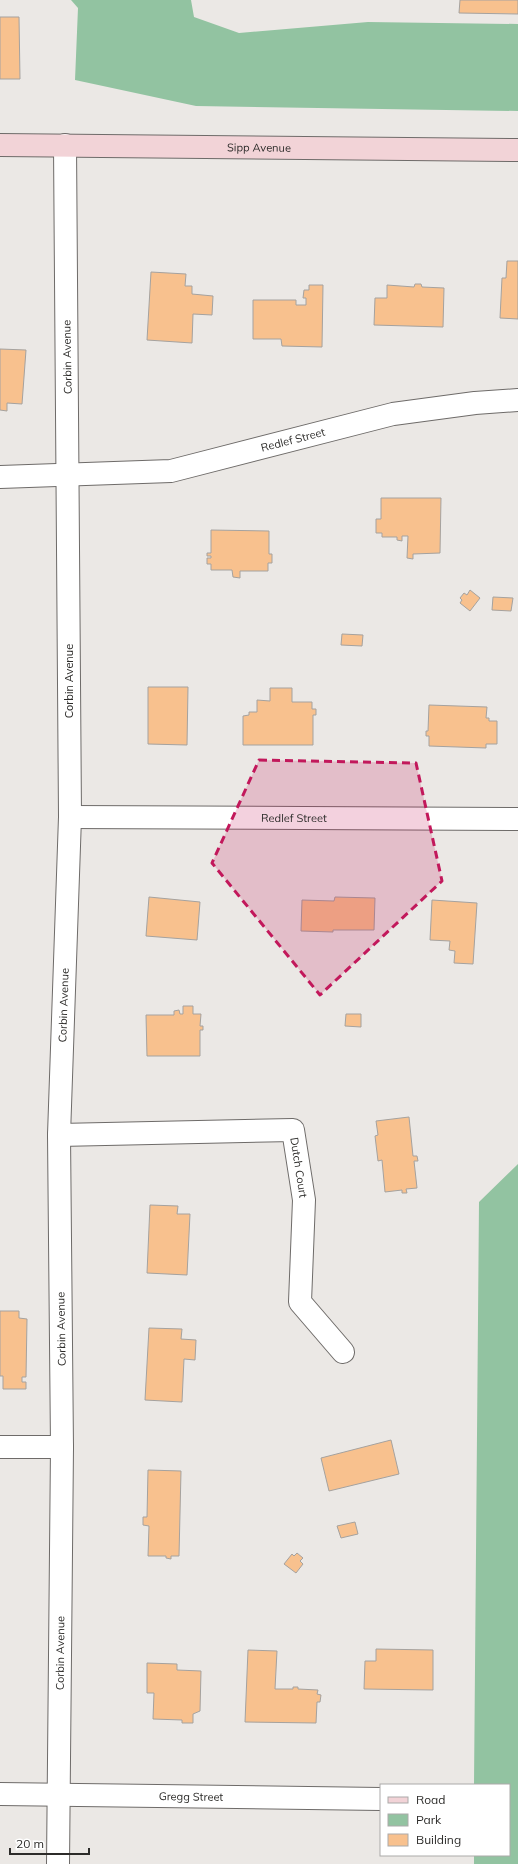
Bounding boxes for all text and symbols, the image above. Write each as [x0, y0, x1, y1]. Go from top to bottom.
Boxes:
street label: Sipp Avenue [227, 140, 291, 155]
street label: Corbin Avenue [59, 320, 75, 394]
street label: Redlef Street [259, 425, 327, 455]
street label: Corbin Avenue [62, 644, 76, 718]
street label: Redlef Street [261, 811, 327, 825]
street label: Corbin Avenue [55, 968, 72, 1042]
street label: Dutch Court [287, 1136, 311, 1199]
street label: Corbin Avenue [53, 1292, 69, 1366]
street label: Corbin Avenue [53, 1616, 67, 1690]
legend [380, 1784, 510, 1856]
street label: Gregg Street [159, 1789, 224, 1804]
text: Road [416, 1792, 445, 1807]
text: Park [416, 1812, 442, 1827]
scale bar [10, 1830, 89, 1856]
text: Building [416, 1832, 461, 1847]
text: 20 m [16, 1836, 44, 1851]

